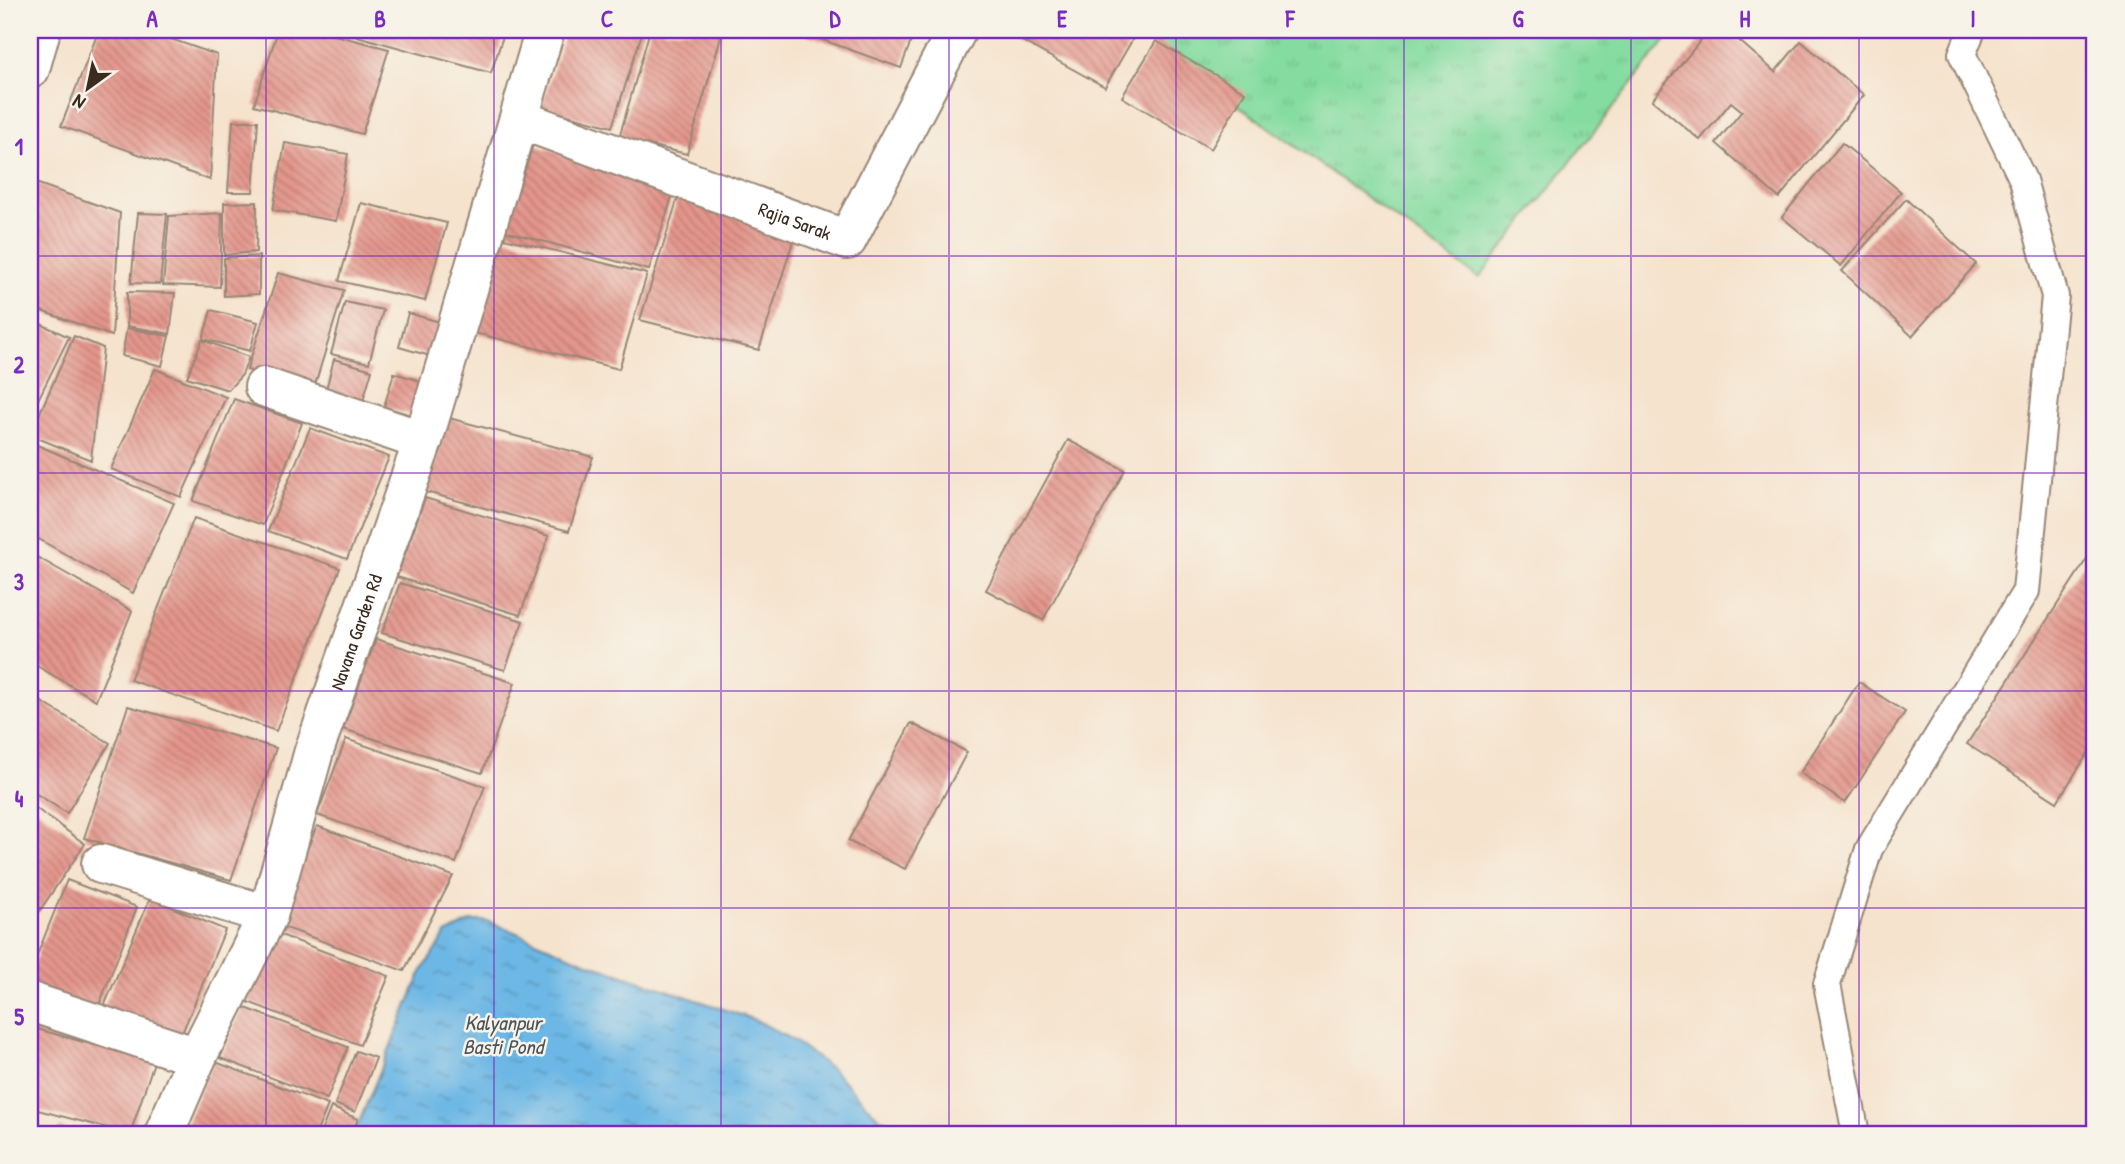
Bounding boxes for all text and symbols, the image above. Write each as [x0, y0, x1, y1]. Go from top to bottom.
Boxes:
text: A [146, 3, 158, 34]
text: B [374, 3, 386, 34]
text: C [601, 3, 613, 34]
text: D [830, 3, 842, 34]
text: E [1057, 3, 1068, 34]
text: F [1285, 3, 1296, 34]
text: G [1512, 3, 1524, 34]
text: H [1740, 3, 1751, 34]
text: I [1970, 3, 1976, 34]
north arrow [52, 52, 122, 122]
text: N [67, 89, 90, 116]
text: 1 [15, 131, 23, 162]
street label: Rajia Sarak [755, 195, 835, 246]
text: 2 [14, 349, 25, 380]
text: 3 [14, 566, 24, 597]
street label: Navana Garden Rd [323, 570, 388, 693]
text: 4 [15, 783, 24, 814]
text: 5 [14, 1001, 24, 1032]
water label: Kalyanpur Basti Pond [463, 1008, 547, 1061]

